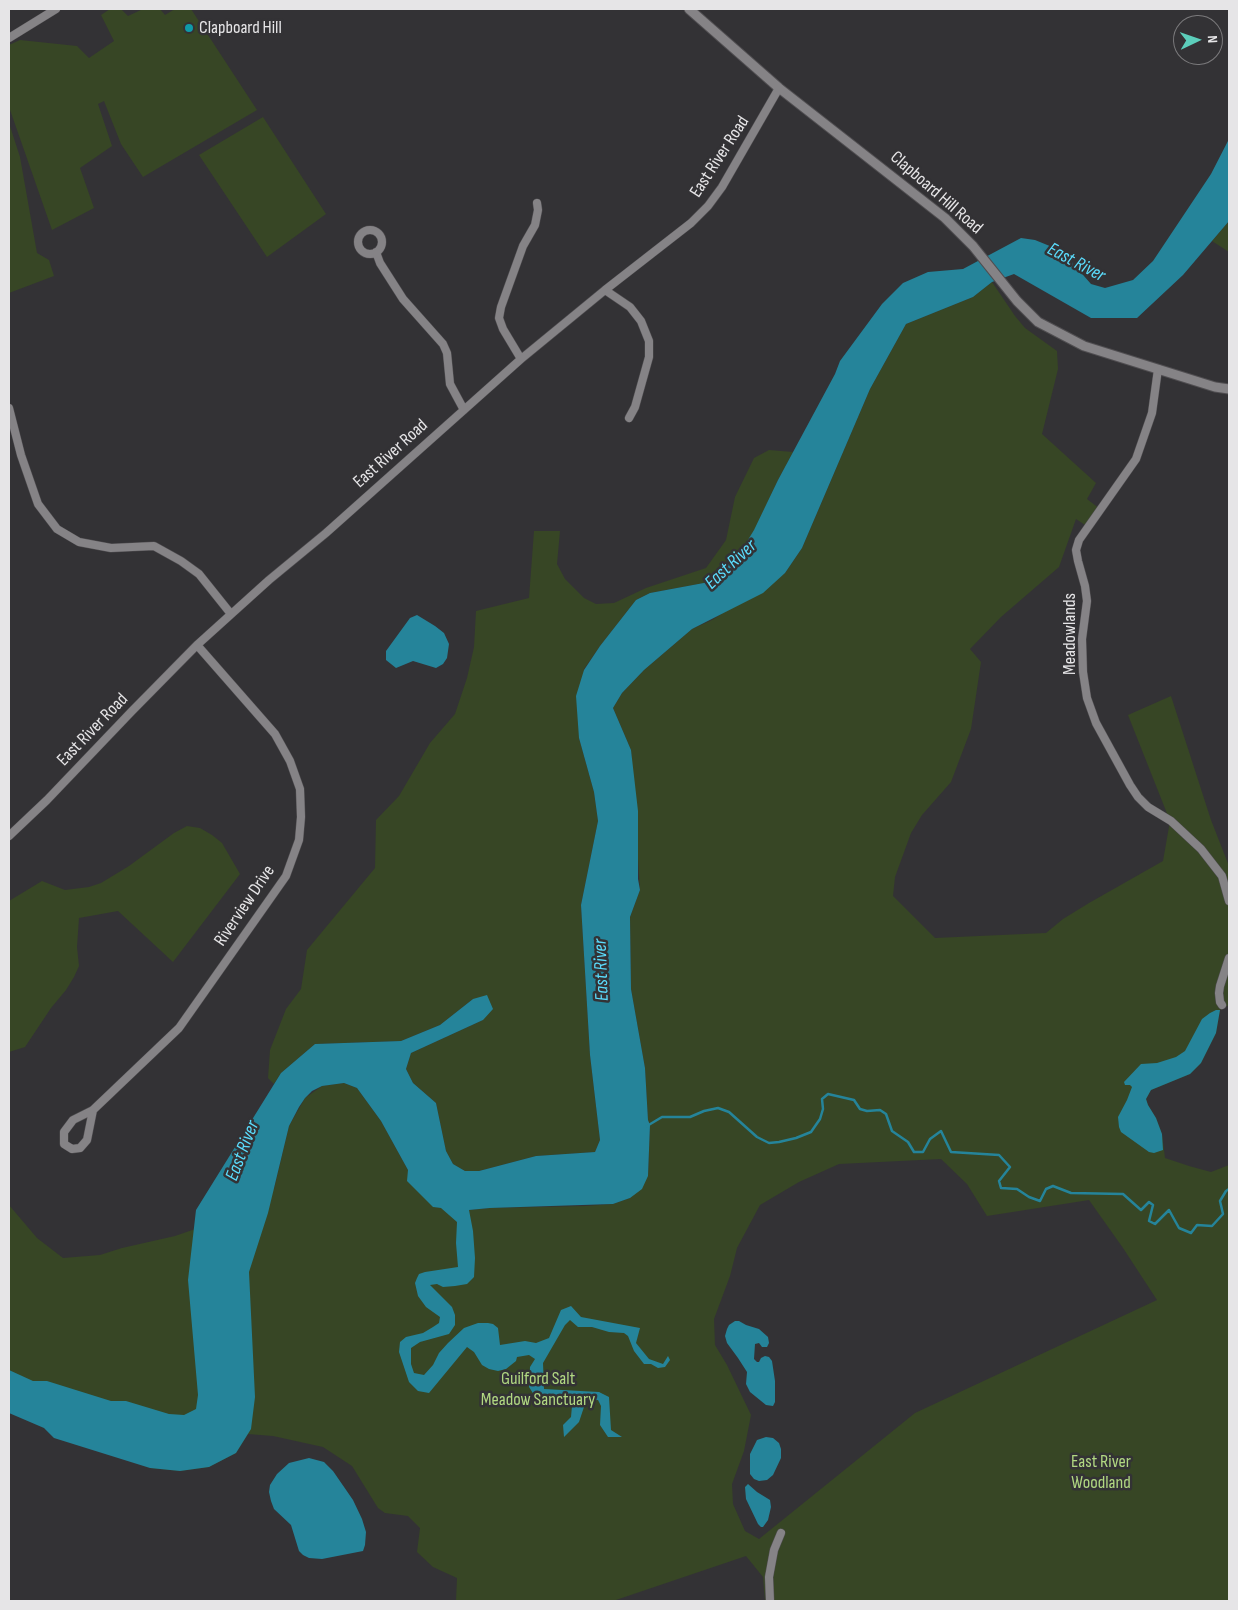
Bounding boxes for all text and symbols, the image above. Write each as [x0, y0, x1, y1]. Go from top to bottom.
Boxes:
north arrow [1173, 15, 1223, 65]
place label: Clapboard Hill [199, 17, 282, 39]
marker: Clapboard Hill [183, 22, 195, 34]
text: N [1204, 35, 1221, 43]
street label: East River Road [686, 112, 754, 202]
street label: Clapboard Hill Road [885, 147, 987, 239]
water label: East River [1043, 238, 1109, 288]
street label: East River Road [349, 415, 433, 493]
water label: East River [700, 535, 762, 595]
street label: Meadowlands [1059, 593, 1081, 675]
street label: East River Road [53, 689, 133, 771]
street label: Riverview Drive [210, 861, 280, 951]
water label: East River [590, 938, 614, 1002]
water label: East River [221, 1118, 265, 1184]
park label: Guilford Salt Meadow Sanctuary [481, 1368, 595, 1410]
park label: East River Woodland [1071, 1451, 1131, 1494]

